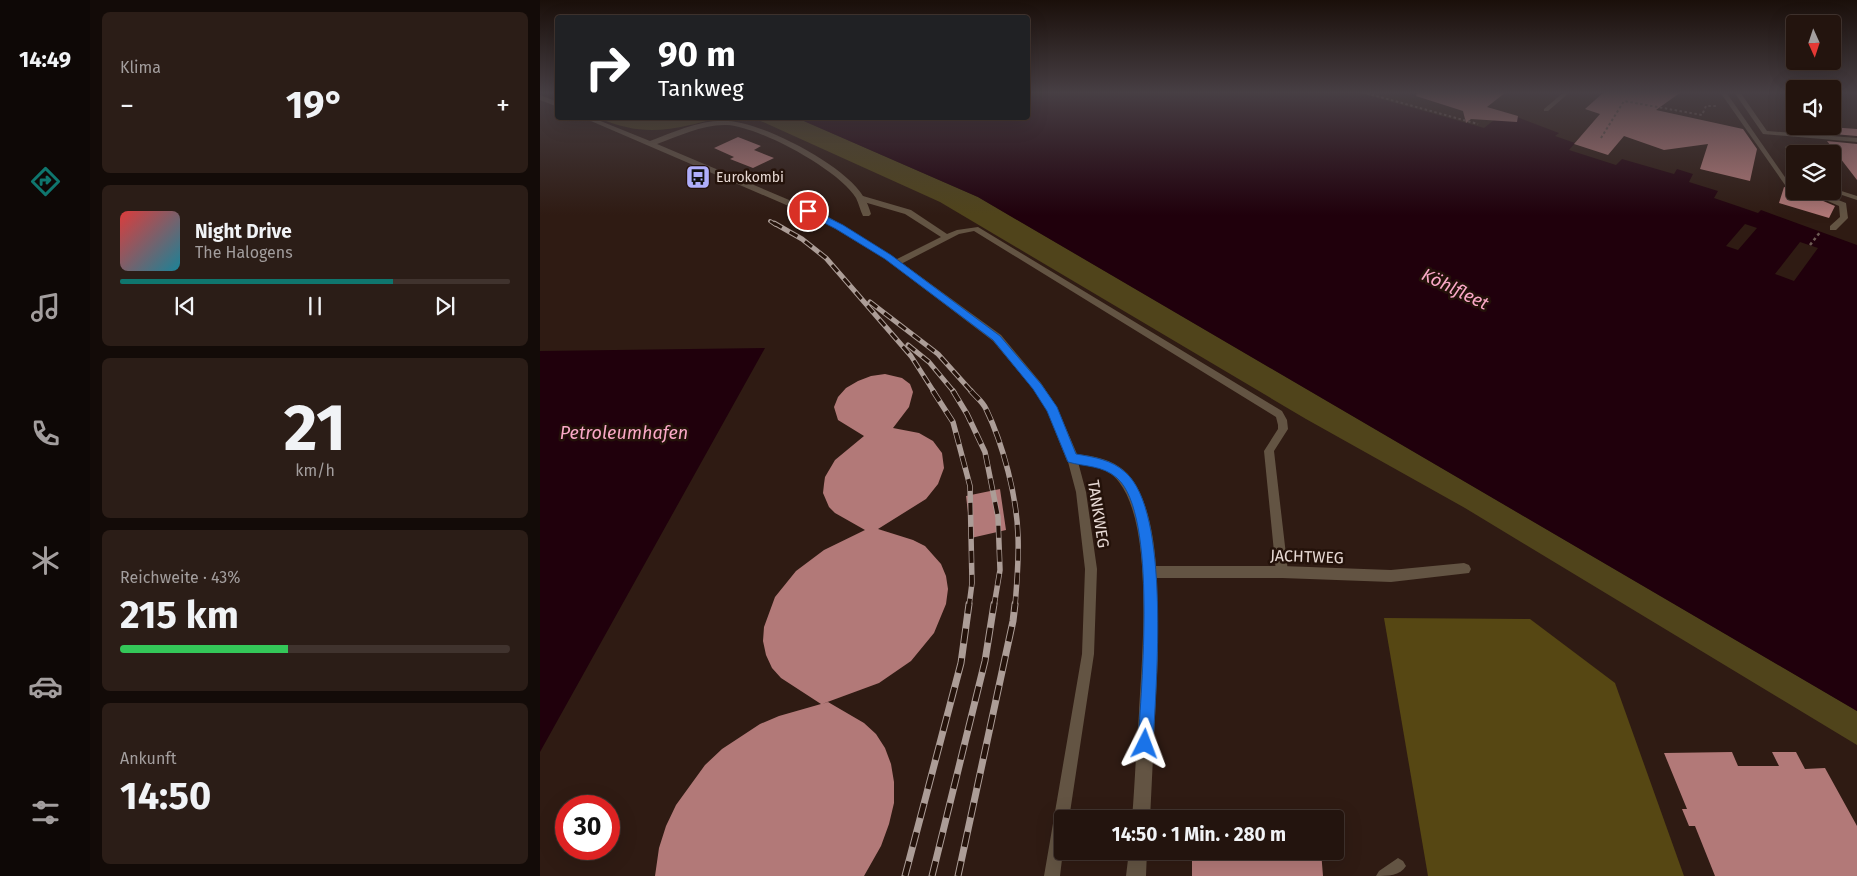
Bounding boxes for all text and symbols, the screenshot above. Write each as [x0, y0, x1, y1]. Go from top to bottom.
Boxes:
north arrow [1786, 15, 1841, 70]
map controls [1786, 15, 1841, 200]
text: 90 m [658, 33, 736, 75]
icon: right [575, 35, 640, 100]
text: 14:49 [19, 46, 71, 73]
text: Klima [120, 58, 161, 77]
text: Tankweg [658, 75, 744, 102]
button: sound [1786, 80, 1841, 135]
text: 19° [286, 82, 344, 128]
text: − [120, 89, 134, 122]
text: + [496, 89, 510, 122]
button: layers [1786, 145, 1841, 200]
icon: directions [28, 164, 63, 199]
bus stop icon: Eurokombi [685, 164, 711, 190]
place label: Eurokombi [716, 169, 784, 186]
pin [787, 190, 829, 232]
icon: arrive [794, 197, 822, 225]
text: Night Drive [195, 220, 292, 243]
text: The Halogens [195, 243, 293, 262]
water label: Köhlfleet [1418, 263, 1493, 315]
icon: music [28, 290, 63, 325]
icon: previous [171, 292, 199, 320]
icon: pause [301, 292, 329, 320]
icon: next [431, 292, 459, 320]
text: 21 [284, 389, 346, 467]
icon: phone [28, 416, 63, 451]
water label: Petroleumhafen [560, 422, 688, 444]
text: km/h [295, 461, 335, 480]
street label: TANKWEG [1084, 479, 1113, 549]
icon: climate [28, 543, 63, 578]
street label: JACHTWEG [1270, 546, 1344, 567]
text: Reichweite · 43% [120, 568, 240, 587]
text: 215 km [120, 592, 239, 638]
icon: car [28, 669, 63, 704]
position arrow [1118, 717, 1170, 769]
text: Ankunft [120, 749, 176, 768]
text: 14:50 [120, 773, 211, 819]
icon: filters [28, 795, 63, 830]
speed limit sign: 30 [555, 795, 620, 860]
text: 14:50 · 1 Min. · 280 m [1112, 823, 1286, 846]

